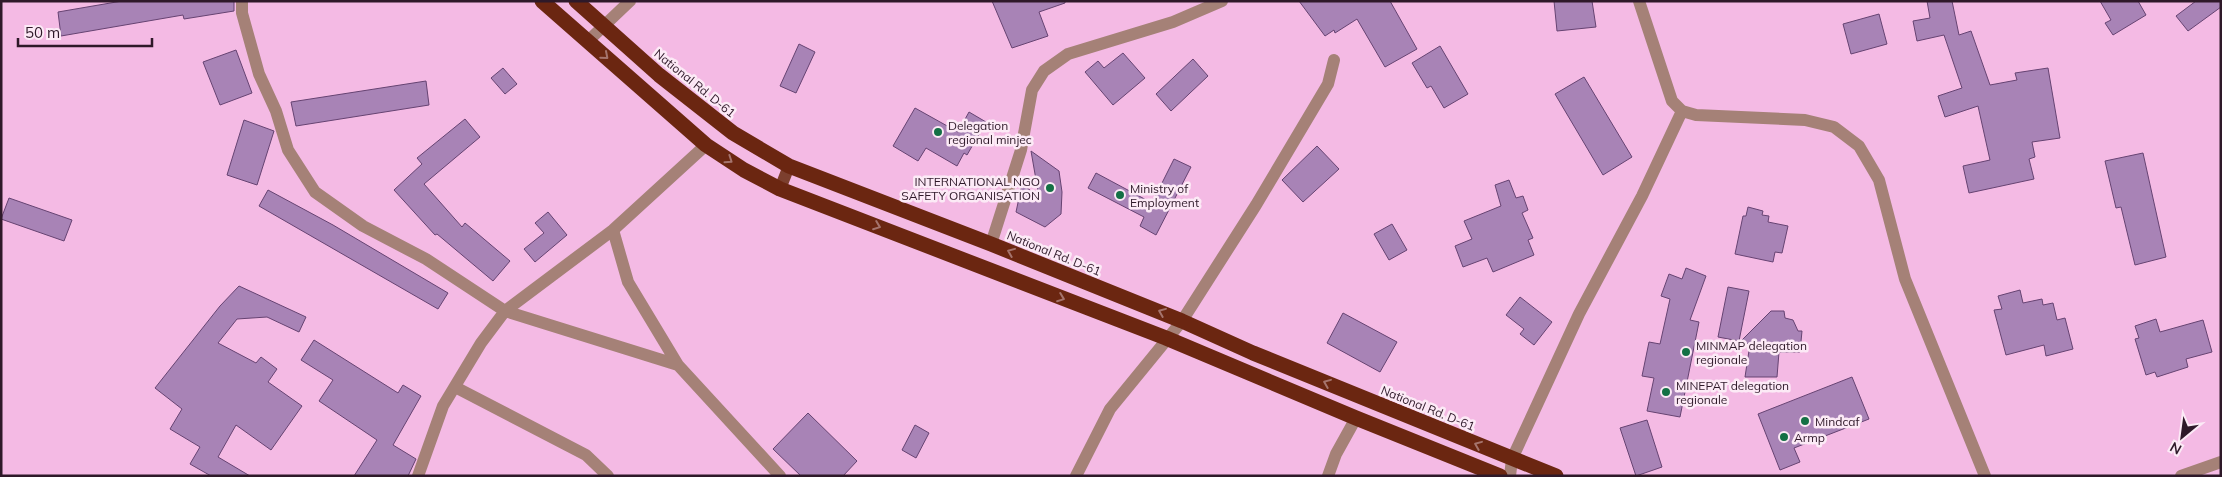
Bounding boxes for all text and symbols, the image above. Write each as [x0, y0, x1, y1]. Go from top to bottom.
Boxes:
scale bar [18, 15, 151, 47]
text: 50 m [25, 23, 60, 42]
street label: National Rd. D-61 [651, 46, 739, 120]
one-way arrow [599, 50, 608, 59]
place label: Delegation regional minjec [948, 118, 1032, 147]
marker: Delegation regional minjec [932, 126, 944, 138]
one-way arrow [724, 154, 733, 164]
place label: INTERNATIONAL NGO SAFETY ORGANISATION [901, 174, 1040, 203]
place label: Ministry of Employment [1130, 181, 1199, 210]
marker: INTERNATIONAL NGO SAFETY ORGANISATION [1044, 182, 1056, 194]
marker: Ministry of Employment [1114, 189, 1126, 201]
one-way arrow [873, 221, 881, 231]
street label: National Rd. D-61 [1005, 227, 1103, 279]
one-way arrow [1007, 248, 1016, 258]
one-way arrow [1057, 292, 1065, 302]
one-way arrow [1158, 308, 1167, 319]
place label: MINMAP delegation regionale [1696, 338, 1807, 367]
marker: MINMAP delegation regionale [1680, 346, 1692, 358]
place label: MINEPAT delegation regionale [1676, 378, 1789, 407]
one-way arrow [1323, 379, 1332, 389]
street label: National Rd. D-61 [1379, 382, 1477, 434]
marker: MINEPAT delegation regionale [1660, 386, 1672, 398]
north arrow [2157, 412, 2207, 462]
place label: Mindcaf [1815, 414, 1860, 429]
marker: Mindcaf [1799, 415, 1811, 427]
place label: Armp [1794, 430, 1825, 445]
marker: Armp [1778, 431, 1790, 443]
text: N [2167, 438, 2185, 459]
one-way arrow [1474, 441, 1483, 451]

